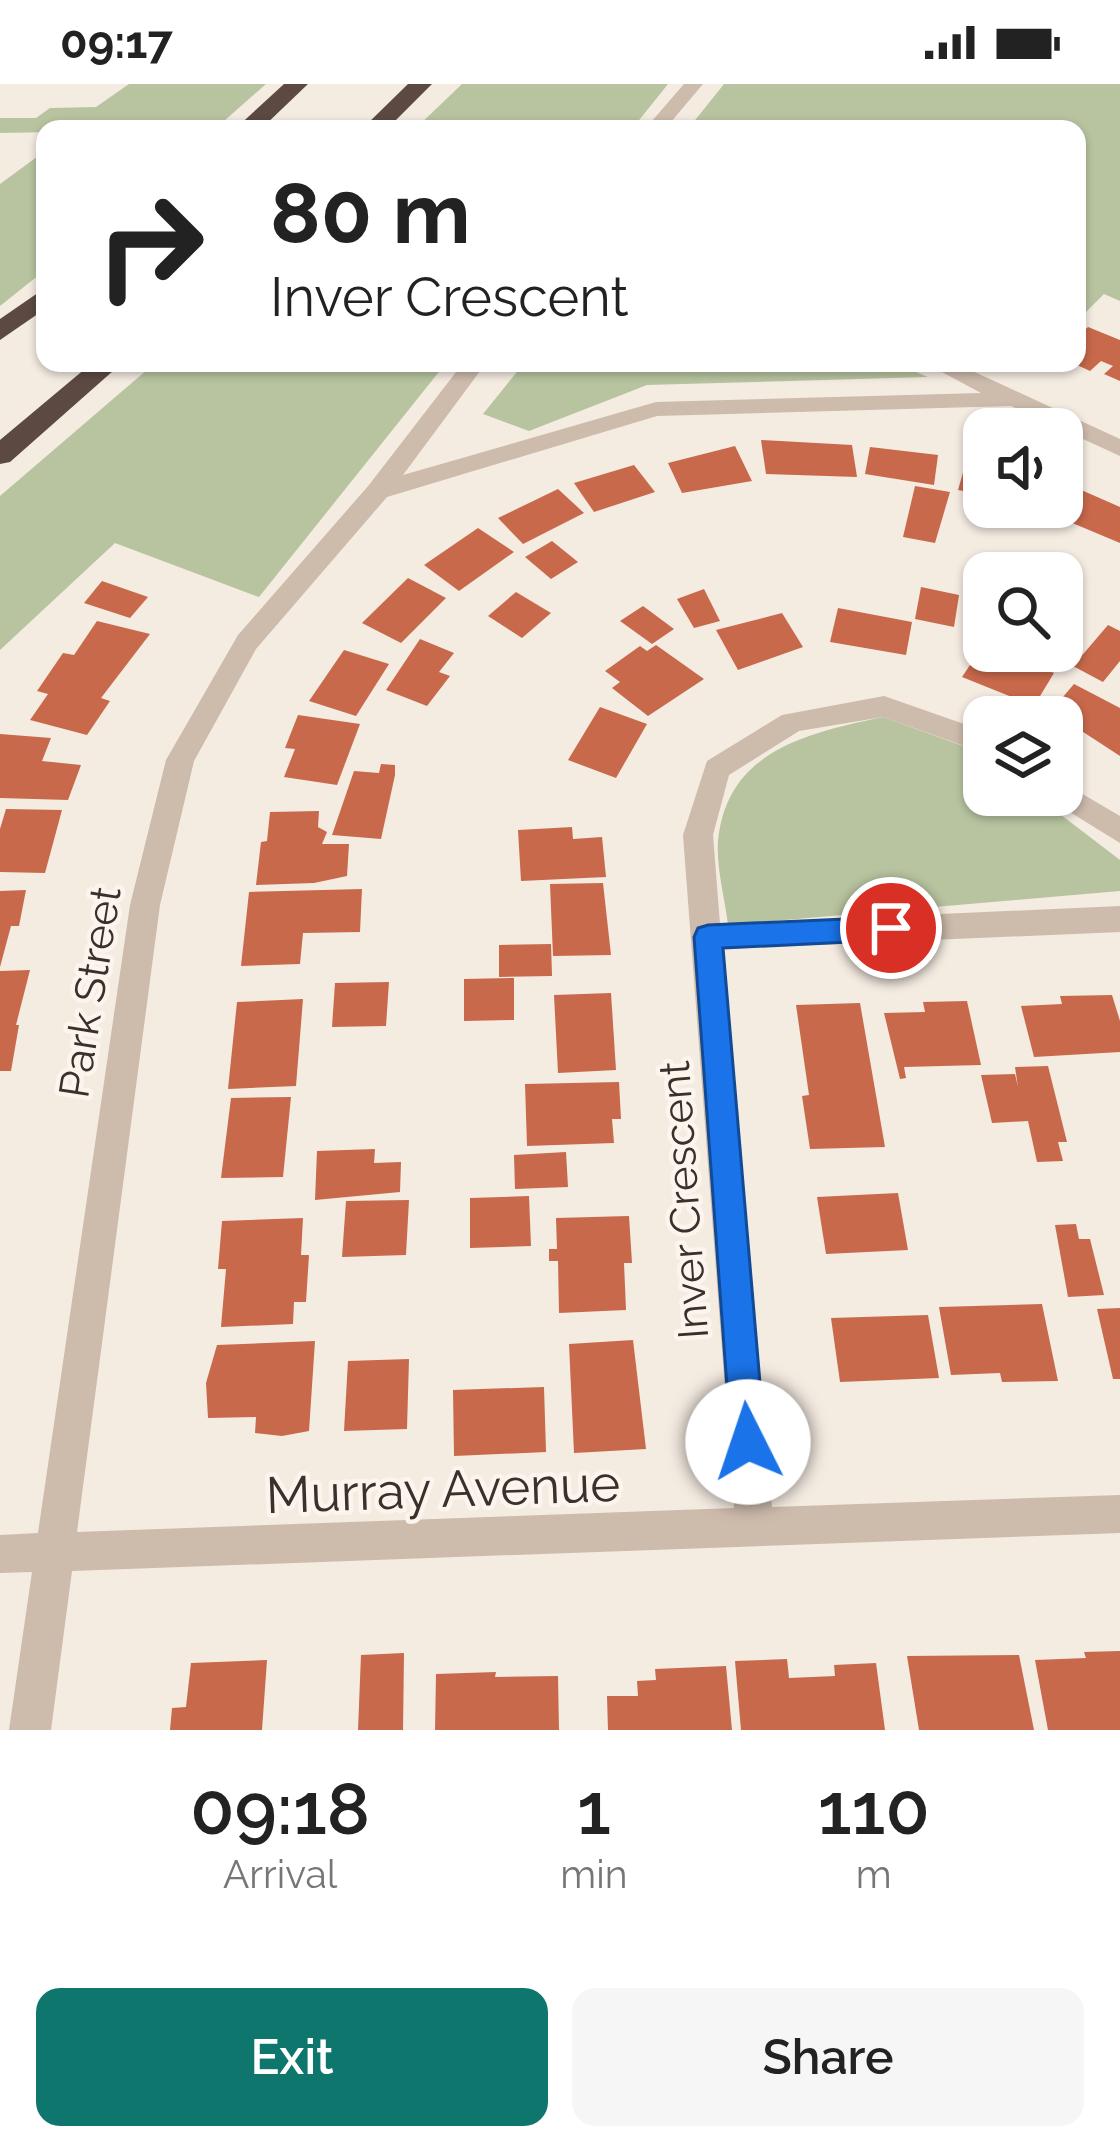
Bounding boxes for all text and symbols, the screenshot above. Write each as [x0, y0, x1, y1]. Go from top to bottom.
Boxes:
text: 09:17 [60, 16, 173, 69]
text: 80 m [270, 164, 471, 263]
icon: right [72, 168, 228, 324]
text: Inver Crescent [270, 265, 629, 329]
map controls [963, 408, 1083, 816]
button: sound [963, 408, 1083, 528]
button: search [963, 552, 1083, 672]
button: layers [963, 696, 1083, 816]
pin [840, 877, 942, 979]
street label: Park Street [49, 883, 131, 1101]
icon: arrive [858, 895, 924, 961]
street label: Inver Crescent [650, 1059, 718, 1341]
position arrow [685, 1379, 811, 1505]
street label: Murray Avenue [265, 1453, 621, 1525]
text: 09:18 [190, 1766, 370, 1851]
text: 1 [577, 1766, 611, 1851]
text: 110 [818, 1766, 930, 1851]
text: Arrival [223, 1851, 337, 1897]
text: min [560, 1851, 627, 1897]
text: m [856, 1851, 892, 1897]
button: Exit [36, 1988, 548, 2126]
button: Share [572, 1988, 1084, 2126]

